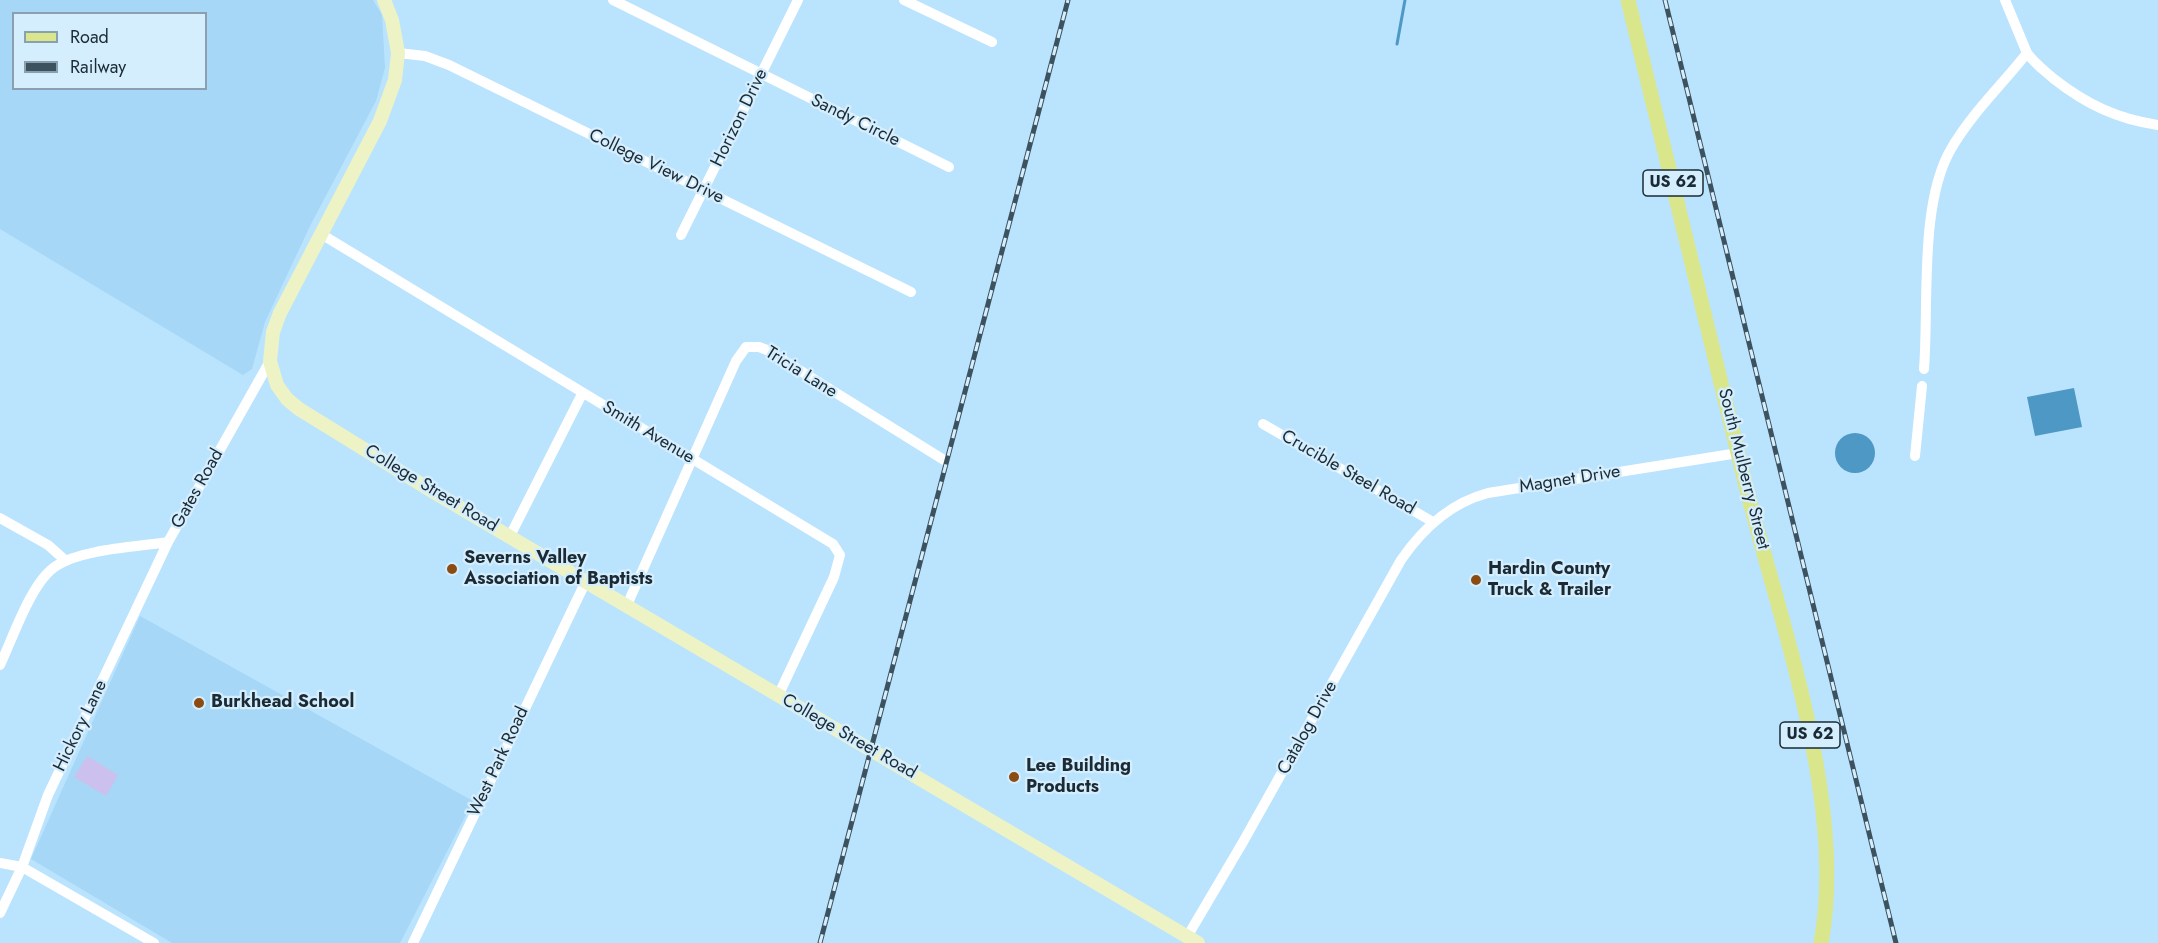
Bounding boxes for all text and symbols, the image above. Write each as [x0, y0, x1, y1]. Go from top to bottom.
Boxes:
legend [12, 12, 207, 90]
text: Road [70, 24, 109, 50]
text: Railway [70, 54, 126, 80]
street label: Horizon Drive [707, 66, 773, 170]
street label: Sandy Circle [807, 90, 903, 152]
street label: College View Drive [585, 125, 727, 209]
road number: US 62 [1643, 170, 1703, 196]
street label: Tricia Lane [761, 342, 841, 404]
street label: South Mulberry Street [1713, 386, 1773, 552]
street label: Smith Avenue [598, 397, 698, 469]
street label: Crucible Steel Road [1277, 426, 1419, 520]
street label: College Street Road [360, 441, 502, 537]
street label: Gates Road [167, 445, 229, 533]
street label: Magnet Drive [1518, 461, 1622, 499]
place label: Severns Valley Association of Baptists [464, 548, 653, 590]
place label: Hardin County Truck & Trailer [1488, 559, 1611, 602]
marker: Severns Valley Association of Baptists [445, 562, 459, 576]
marker: Hardin County Truck & Trailer [1469, 573, 1483, 587]
street label: Hickory Lane [50, 677, 112, 775]
street label: Catalog Drive [1273, 677, 1343, 779]
street label: College Street Road [778, 690, 920, 784]
place label: Burkhead School [211, 692, 354, 714]
marker: Burkhead School [192, 696, 206, 710]
street label: West Park Road [464, 704, 534, 820]
road number: US 62 [1780, 722, 1840, 748]
place label: Lee Building Products [1026, 756, 1131, 798]
marker: Lee Building Products [1007, 770, 1021, 784]

